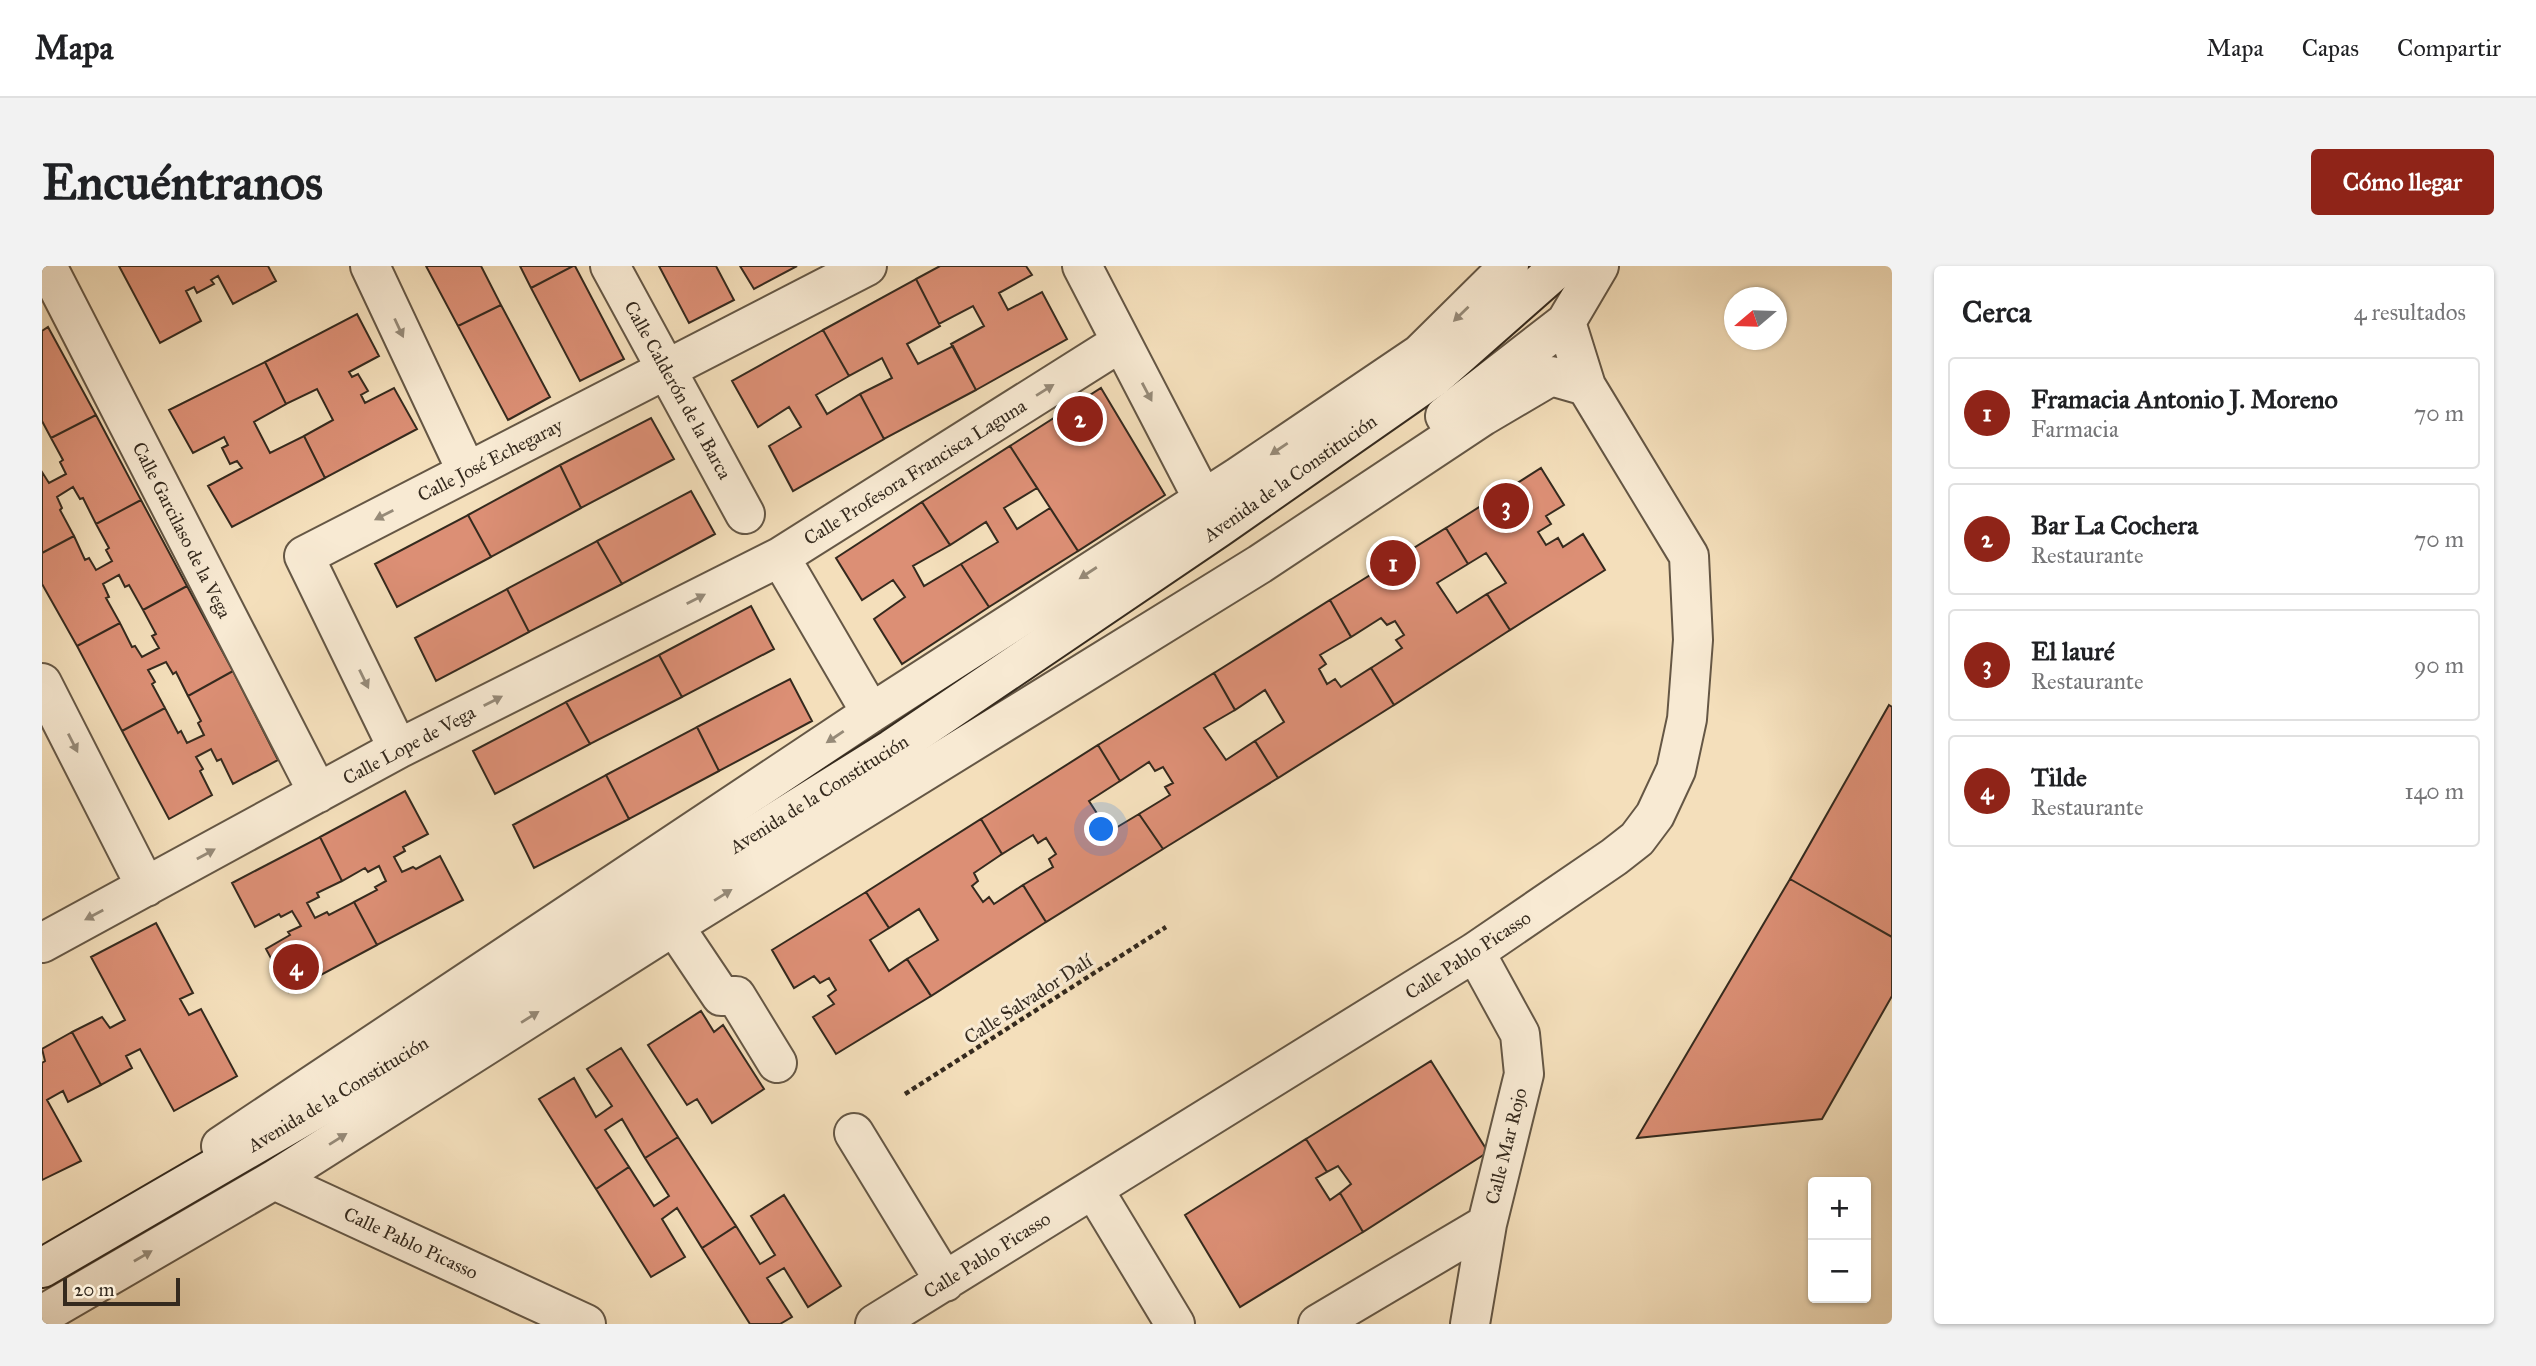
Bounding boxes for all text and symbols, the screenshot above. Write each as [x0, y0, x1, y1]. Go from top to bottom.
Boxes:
text: Mapa [35, 28, 113, 68]
text: Mapa [2207, 33, 2264, 63]
text: Capas [2302, 33, 2359, 63]
text: Compartir [2397, 33, 2501, 63]
button: Cómo llegar [2311, 149, 2494, 215]
text: Encuéntranos [42, 153, 323, 212]
north arrow [1724, 287, 1787, 350]
text: Cerca [1962, 294, 2031, 330]
street label: Calle Calderón de la Barca [619, 297, 737, 484]
text: 4 resultados [2354, 298, 2466, 326]
one-way arrow [1452, 305, 1469, 322]
one-way arrow [393, 318, 405, 338]
one-way arrow [1141, 382, 1153, 402]
text: Framacia Antonio J. Moreno [2031, 383, 2338, 415]
one-way arrow [1036, 384, 1055, 397]
street label: Calle Profesora Francisca Laguna [800, 393, 1032, 551]
pin: 2 [1057, 393, 1103, 445]
text: 1 [1982, 399, 1992, 427]
text: 70 m [2414, 399, 2464, 427]
street label: Avenida de la Constitución [1198, 409, 1381, 547]
street label: Calle José Echegaray [414, 413, 568, 507]
text: Farmacia [2031, 415, 2119, 443]
street label: Calle Garcilaso de la Vega [127, 438, 237, 623]
one-way arrow [1270, 442, 1288, 456]
pin: 3 [1483, 480, 1529, 532]
one-way arrow [374, 509, 394, 520]
text: Bar La Cochera [2031, 509, 2198, 541]
text: 2 [1981, 525, 1993, 553]
text: 70 m [2414, 525, 2464, 553]
pin: 1 [1370, 537, 1416, 589]
text: Restaurante [2031, 541, 2144, 569]
one-way arrow [1078, 567, 1098, 580]
one-way arrow [687, 593, 707, 605]
text: El lauré [2031, 635, 2115, 667]
text: 3 [1982, 651, 1992, 679]
text: 90 m [2414, 651, 2464, 679]
text: Restaurante [2031, 667, 2144, 695]
one-way arrow [359, 669, 370, 690]
one-way arrow [483, 696, 503, 707]
street label: Calle Lope de Vega [339, 700, 480, 790]
street label: Avenida de la Constitución [725, 730, 913, 859]
one-way arrow [825, 730, 845, 743]
one-way arrow [67, 733, 79, 753]
text: Tilde [2031, 761, 2087, 793]
text: 4 [1981, 777, 1993, 805]
text: 140 m [2404, 777, 2464, 805]
text: Restaurante [2031, 793, 2144, 821]
your location [1084, 812, 1118, 846]
one-way arrow [196, 848, 216, 860]
one-way arrow [713, 889, 732, 902]
street label: Calle Pablo Picasso [1401, 906, 1535, 1004]
one-way arrow [84, 909, 104, 921]
pin: 4 [273, 941, 319, 993]
street label: Calle Salvador Dalí [960, 949, 1097, 1049]
one-way arrow [521, 1010, 540, 1023]
street label: Avenida de la Constitución [243, 1031, 432, 1158]
street label: Calle Mar Rojo [1480, 1085, 1532, 1207]
one-way arrow [329, 1132, 348, 1145]
map controls [1808, 1177, 1871, 1303]
button: + [1808, 1177, 1871, 1240]
street label: Calle Pablo Picasso [340, 1202, 482, 1284]
street label: Calle Pablo Picasso [919, 1207, 1055, 1303]
button: − [1808, 1240, 1871, 1303]
one-way arrow [134, 1250, 153, 1262]
scale bar [63, 1275, 180, 1307]
text: 20 m [74, 1278, 115, 1301]

